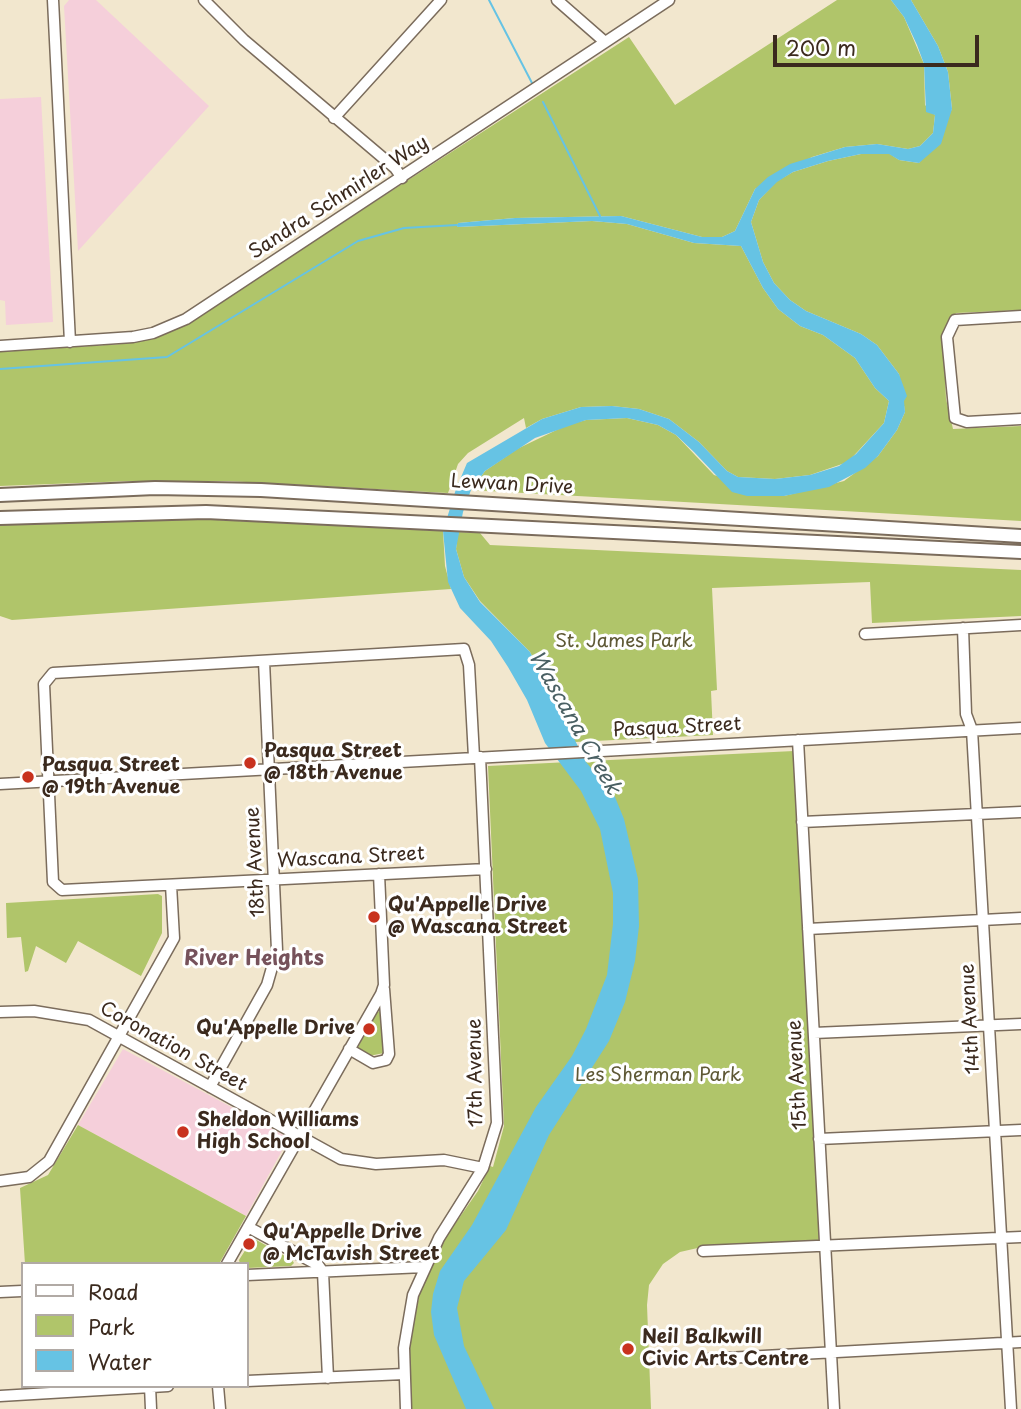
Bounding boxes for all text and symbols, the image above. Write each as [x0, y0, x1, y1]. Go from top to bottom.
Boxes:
scale bar [776, 21, 982, 65]
text: 200 m [786, 31, 856, 63]
street label: Sandra Schmirler Way [245, 131, 433, 265]
street label: Lewvan Drive [450, 470, 574, 500]
park label: St. James Park [555, 631, 693, 653]
water label: Wascana Creek [523, 647, 625, 799]
street label: Pasqua Street [612, 713, 742, 743]
place label: Pasqua Street @ 18th Avenue [264, 741, 403, 785]
place label: Pasqua Street @ 19th Avenue [42, 755, 180, 799]
marker: Pasqua Street @ 18th Avenue [242, 755, 258, 771]
marker: Pasqua Street @ 19th Avenue [20, 769, 36, 785]
street label: 18th Avenue [242, 806, 270, 918]
street label: Wascana Street [277, 843, 425, 873]
place label: Qu'Appelle Drive @ Wascana Street [388, 895, 568, 939]
marker: Qu'Appelle Drive @ Wascana Street [366, 909, 382, 925]
district label: River Heights [184, 946, 324, 972]
street label: 14th Avenue [957, 963, 985, 1075]
street label: Coronation Street [95, 997, 251, 1097]
place label: Qu'Appelle Drive [196, 1018, 355, 1040]
street label: 17th Avenue [464, 1018, 488, 1128]
street label: 15th Avenue [784, 1019, 812, 1131]
marker: Qu'Appelle Drive [361, 1021, 377, 1037]
park label: Les Sherman Park [575, 1065, 741, 1087]
place label: Sheldon Williams High School [197, 1110, 359, 1154]
marker: Sheldon Williams High School [175, 1124, 191, 1140]
place label: Qu'Appelle Drive @ McTavish Street [263, 1222, 440, 1266]
marker: Qu'Appelle Drive @ McTavish Street [241, 1236, 257, 1252]
legend [21, 1262, 248, 1388]
text: Road [88, 1275, 139, 1307]
text: Park [88, 1310, 135, 1342]
place label: Neil Balkwill Civic Arts Centre [642, 1327, 809, 1371]
marker: Neil Balkwill Civic Arts Centre [620, 1341, 636, 1357]
text: Water [88, 1345, 151, 1377]

